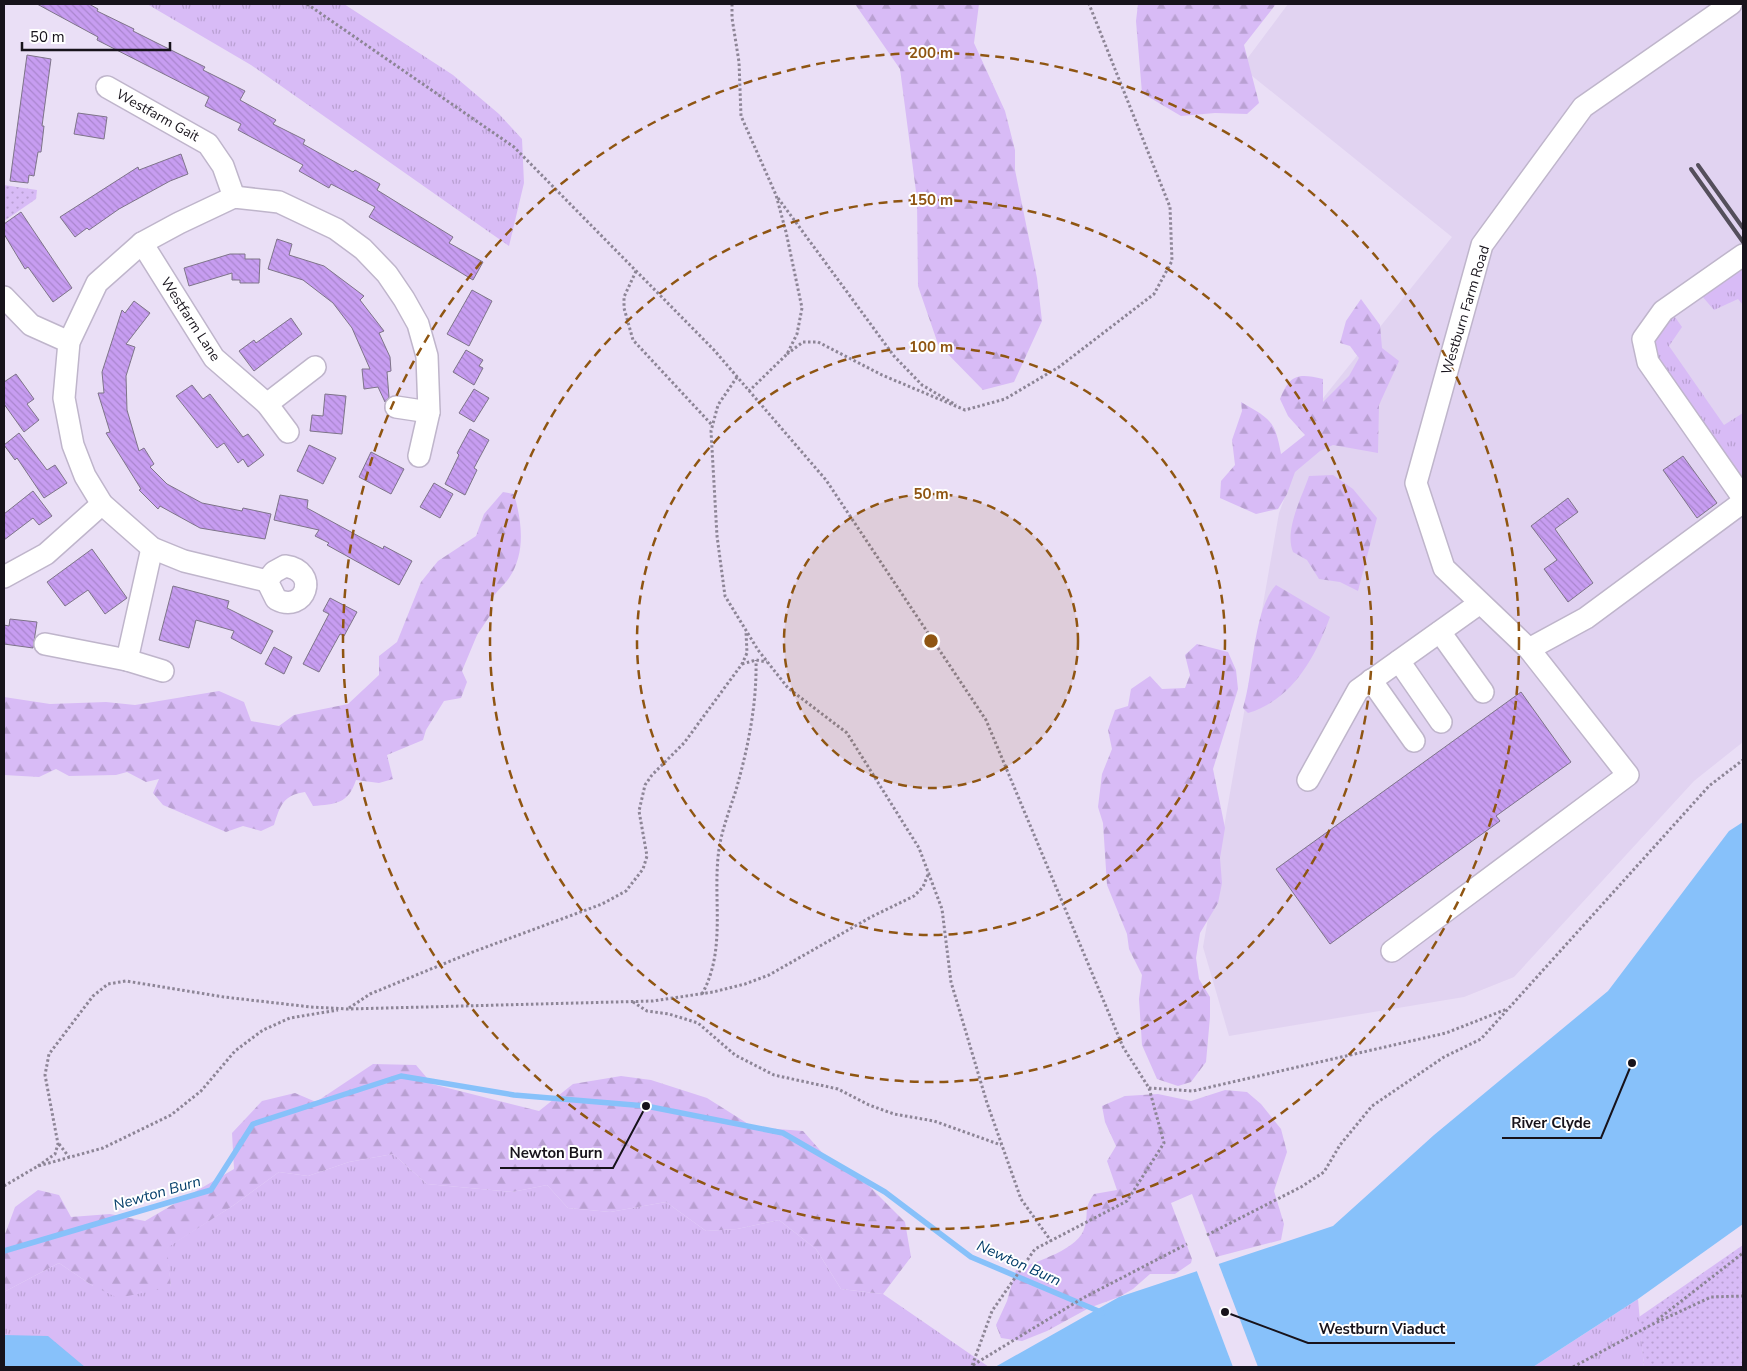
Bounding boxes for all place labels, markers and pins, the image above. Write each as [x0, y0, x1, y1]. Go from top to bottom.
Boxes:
centre of rings [922, 632, 940, 650]
callout: River Clyde [1502, 1108, 1601, 1138]
callout: Newton Burn [500, 1138, 613, 1168]
callout: Westburn Viaduct [1308, 1313, 1455, 1343]

